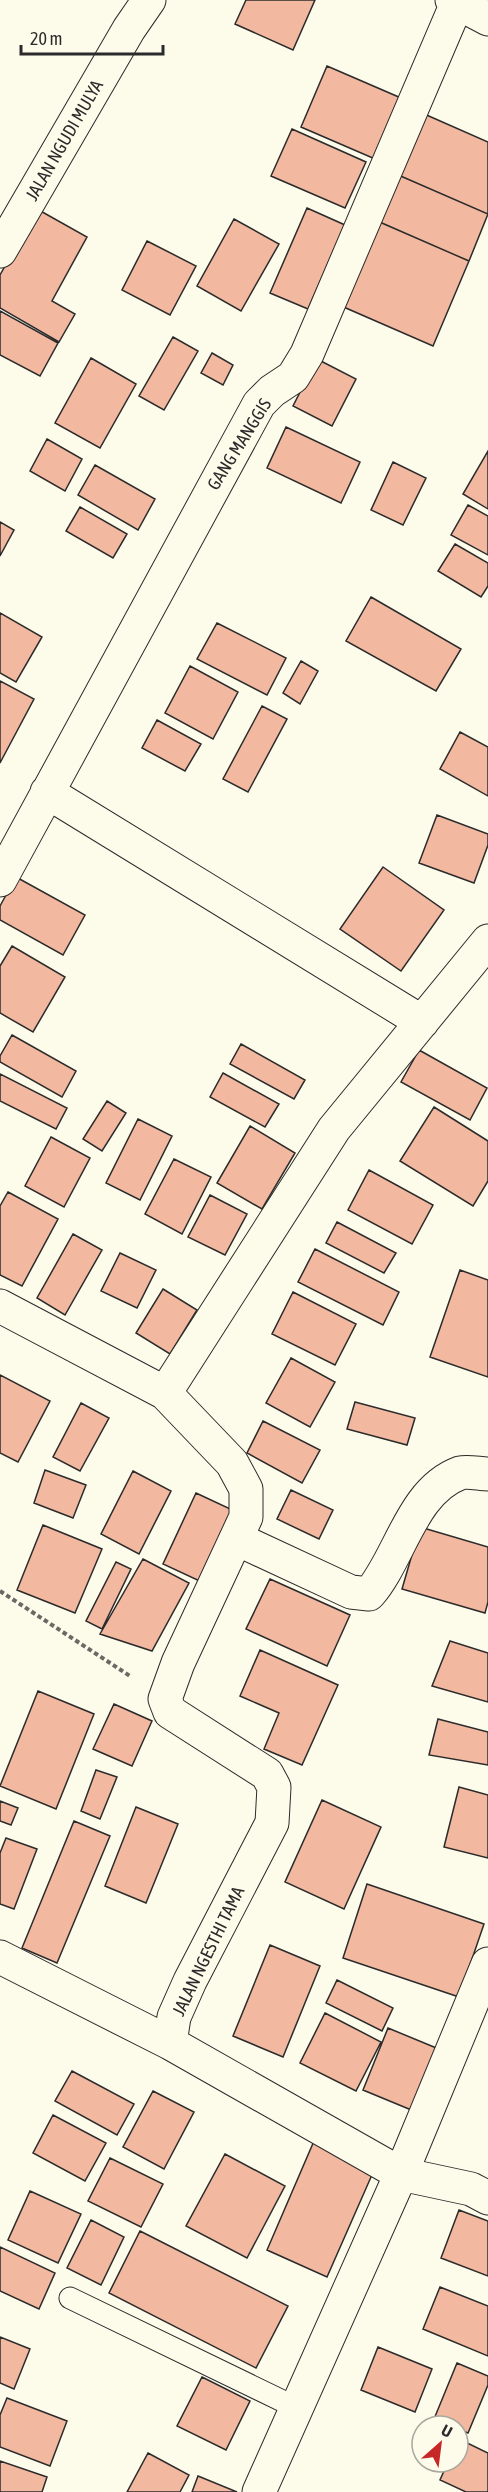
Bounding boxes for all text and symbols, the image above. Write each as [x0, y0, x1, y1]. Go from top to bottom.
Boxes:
scale bar [21, 18, 164, 56]
text: 20 m [30, 28, 62, 49]
street label: JALAN NGUDI MULYA [21, 76, 107, 204]
street label: GANG MANGGIS [203, 394, 276, 494]
street label: JALAN NGESTHI TAMA [168, 1883, 248, 2019]
north arrow [410, 2414, 470, 2474]
text: U [439, 2421, 455, 2441]

